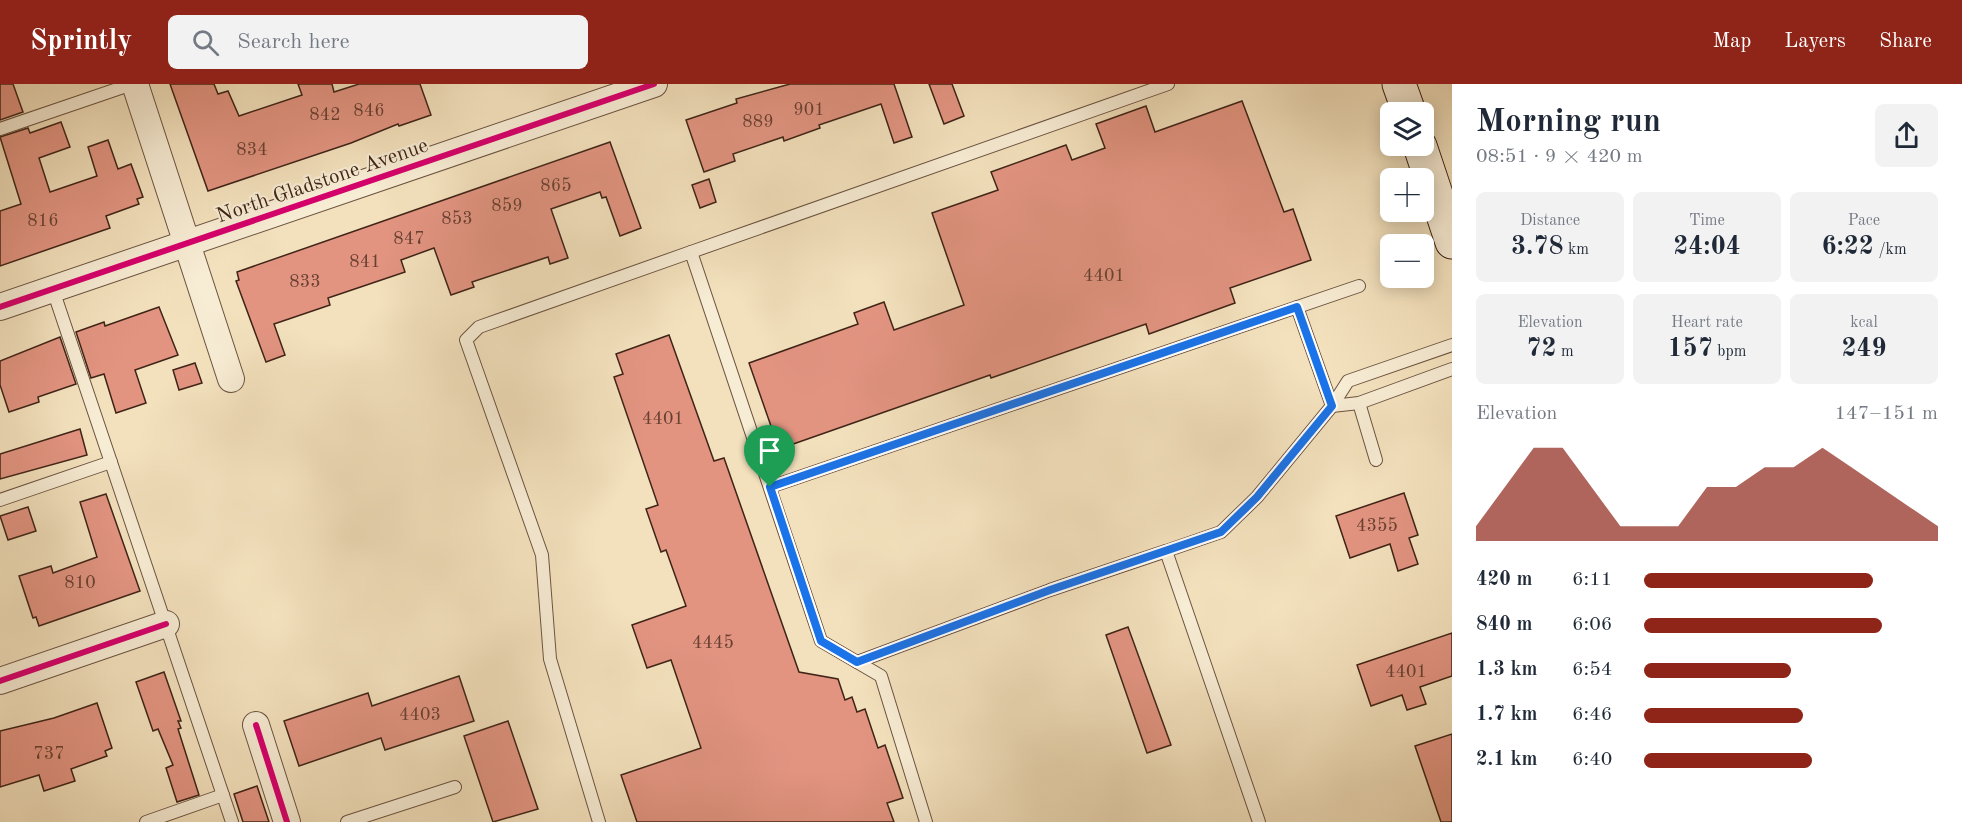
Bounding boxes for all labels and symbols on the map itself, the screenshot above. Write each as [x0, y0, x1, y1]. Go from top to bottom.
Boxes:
house number: 901 [793, 101, 825, 119]
house number: 846 [353, 102, 385, 120]
house number: 842 [309, 106, 341, 124]
house number: 889 [742, 113, 774, 131]
street label: North Gladstone Avenue [214, 135, 431, 228]
house number: 834 [236, 141, 268, 159]
house number: 865 [540, 177, 572, 195]
house number: 859 [491, 197, 523, 215]
house number: 853 [441, 210, 473, 228]
house number: 816 [27, 212, 59, 230]
house number: 847 [393, 230, 425, 248]
house number: 841 [349, 253, 381, 271]
house number: 4401 [1083, 267, 1125, 285]
house number: 833 [289, 273, 321, 291]
house number: 4401 [642, 410, 684, 428]
pin [744, 425, 795, 487]
house number: 4355 [1356, 517, 1398, 535]
house number: 810 [64, 574, 96, 592]
house number: 4445 [692, 634, 734, 652]
house number: 4401 [1385, 663, 1427, 681]
house number: 4403 [399, 706, 441, 724]
house number: 737 [33, 745, 65, 763]

